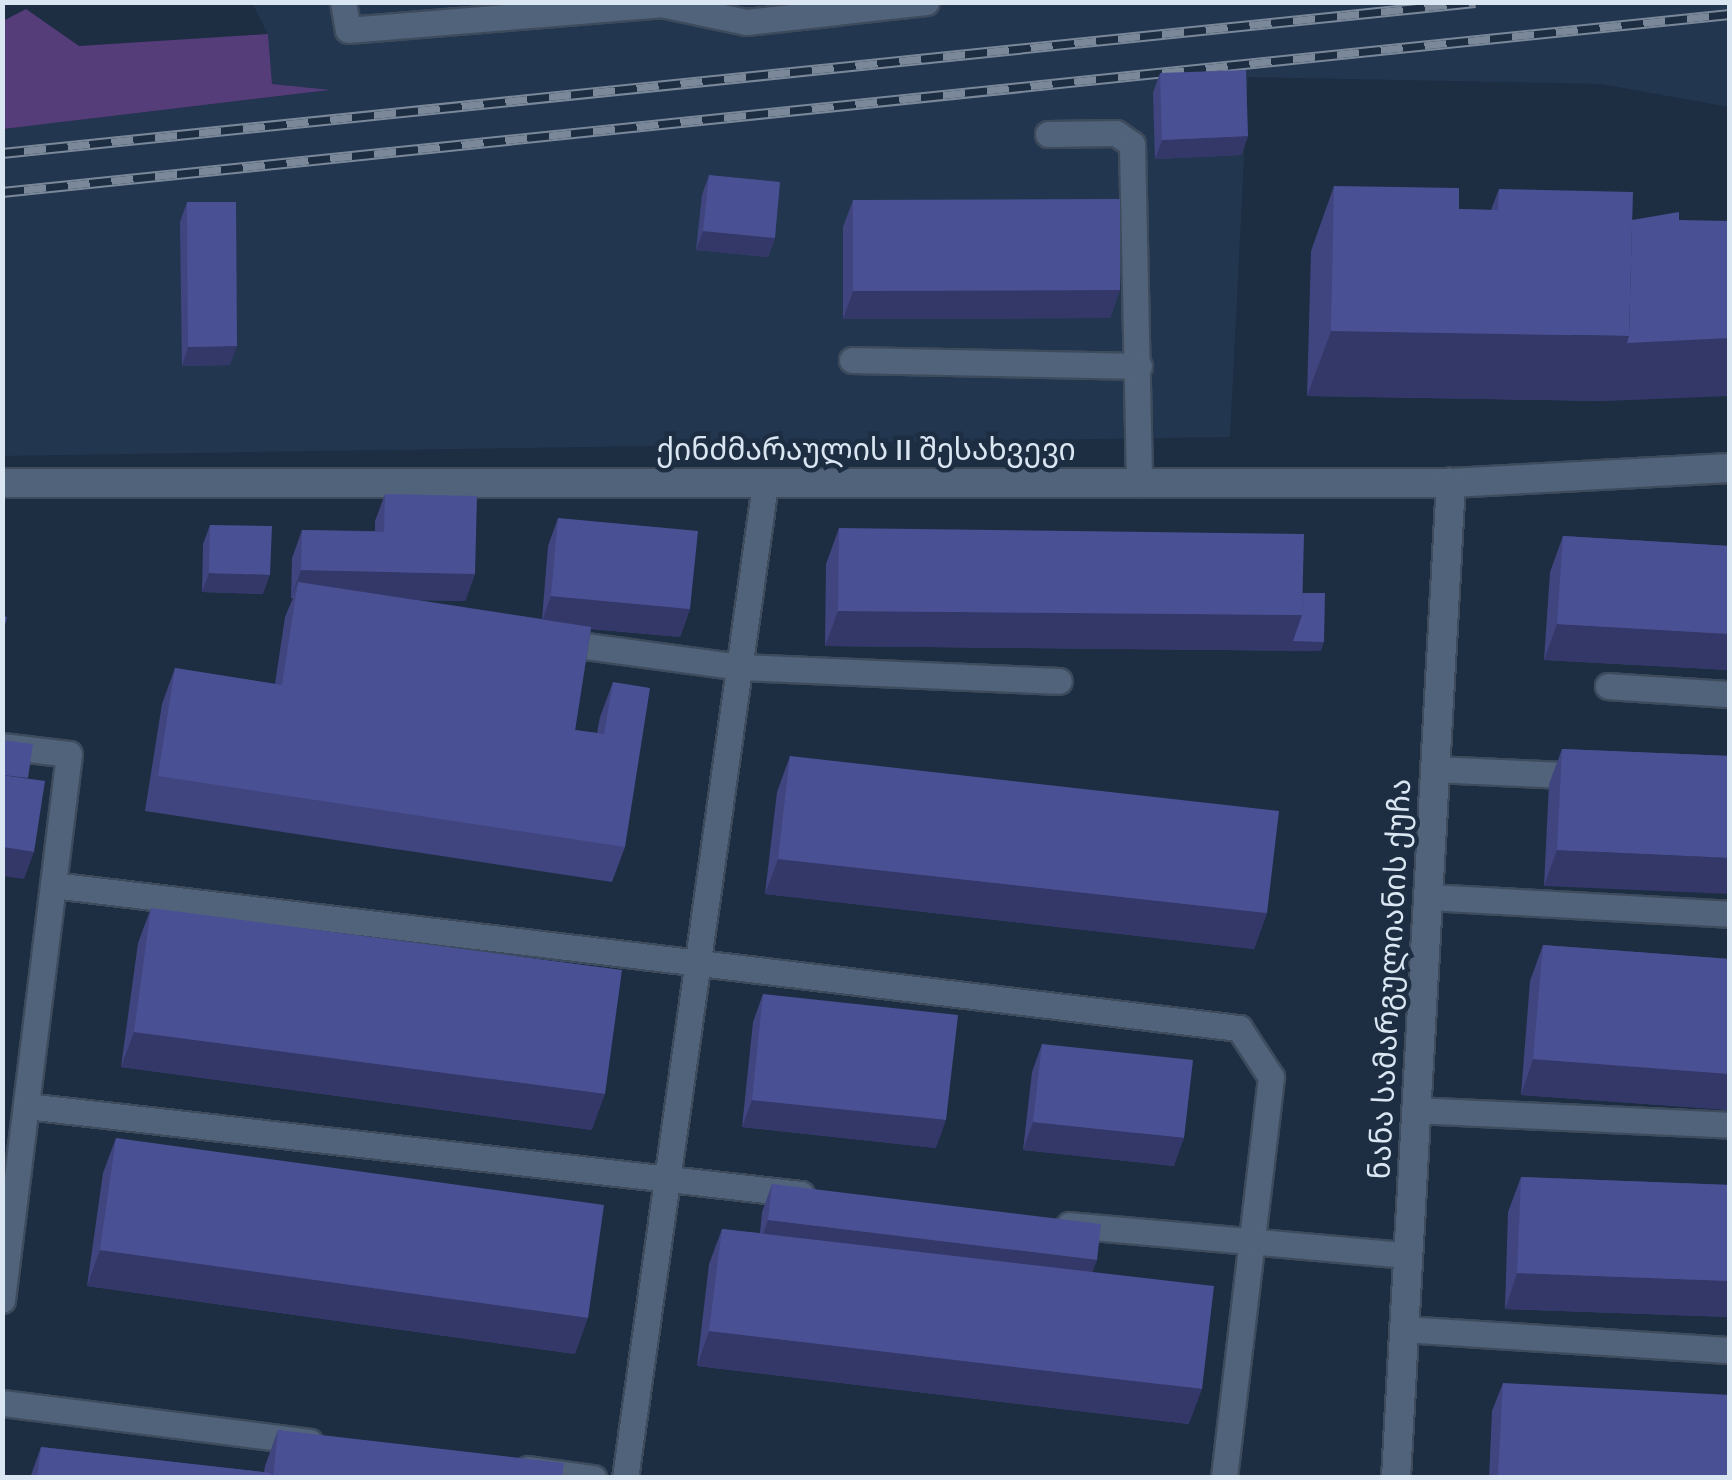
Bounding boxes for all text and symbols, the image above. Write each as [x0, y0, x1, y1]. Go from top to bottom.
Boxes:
street label: ქინძმარაულის II შესახვევი [656, 433, 1076, 469]
street label: ნანა სამარგულიანის ქუჩა [1363, 778, 1419, 1180]

